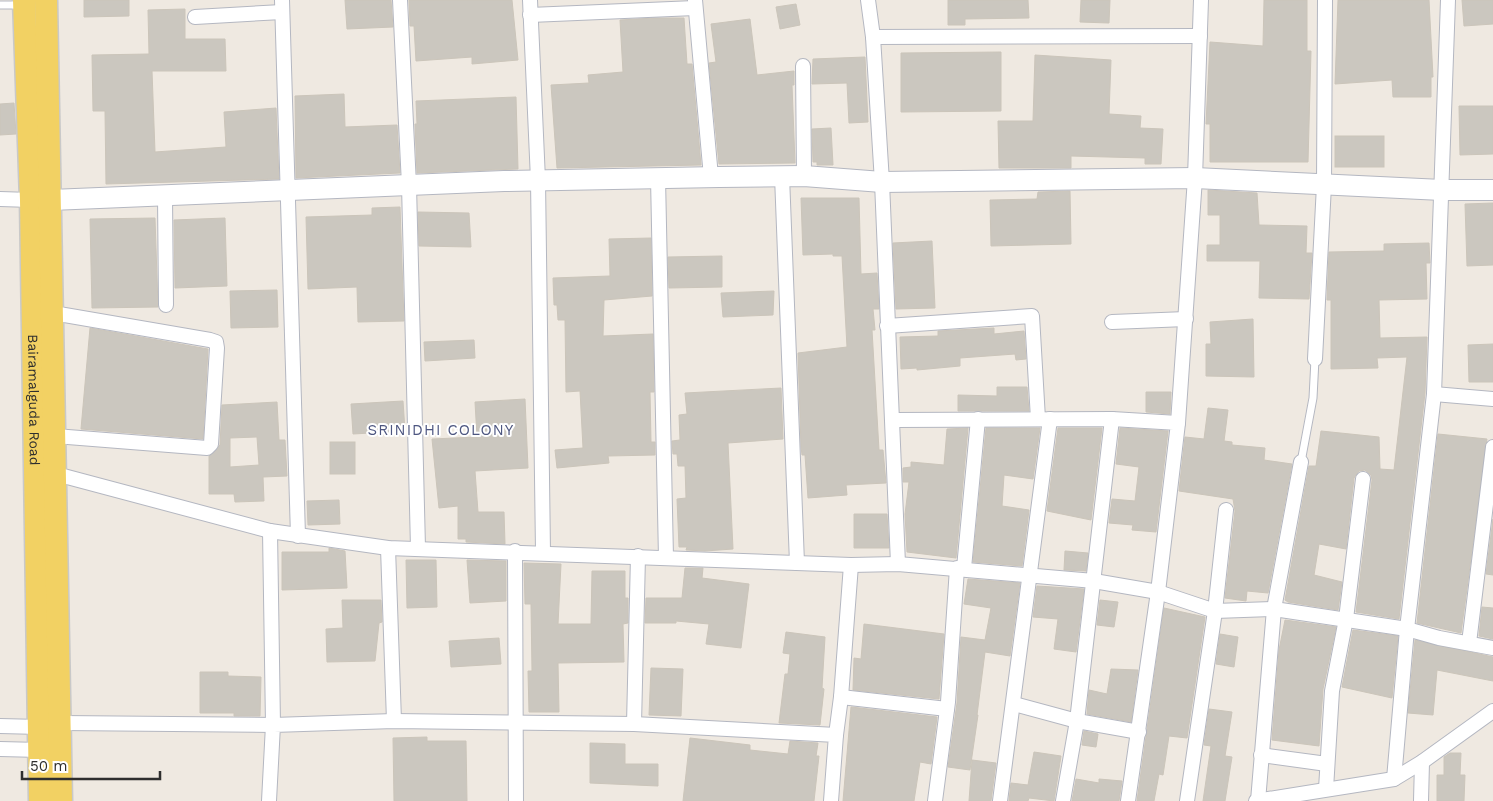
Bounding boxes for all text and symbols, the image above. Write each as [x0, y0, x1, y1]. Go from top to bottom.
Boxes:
street label: Bairamalguda Road [25, 334, 43, 466]
district label: SRINIDHI COLONY [368, 421, 514, 439]
scale bar [22, 748, 160, 780]
text: 50 m [30, 757, 67, 775]

